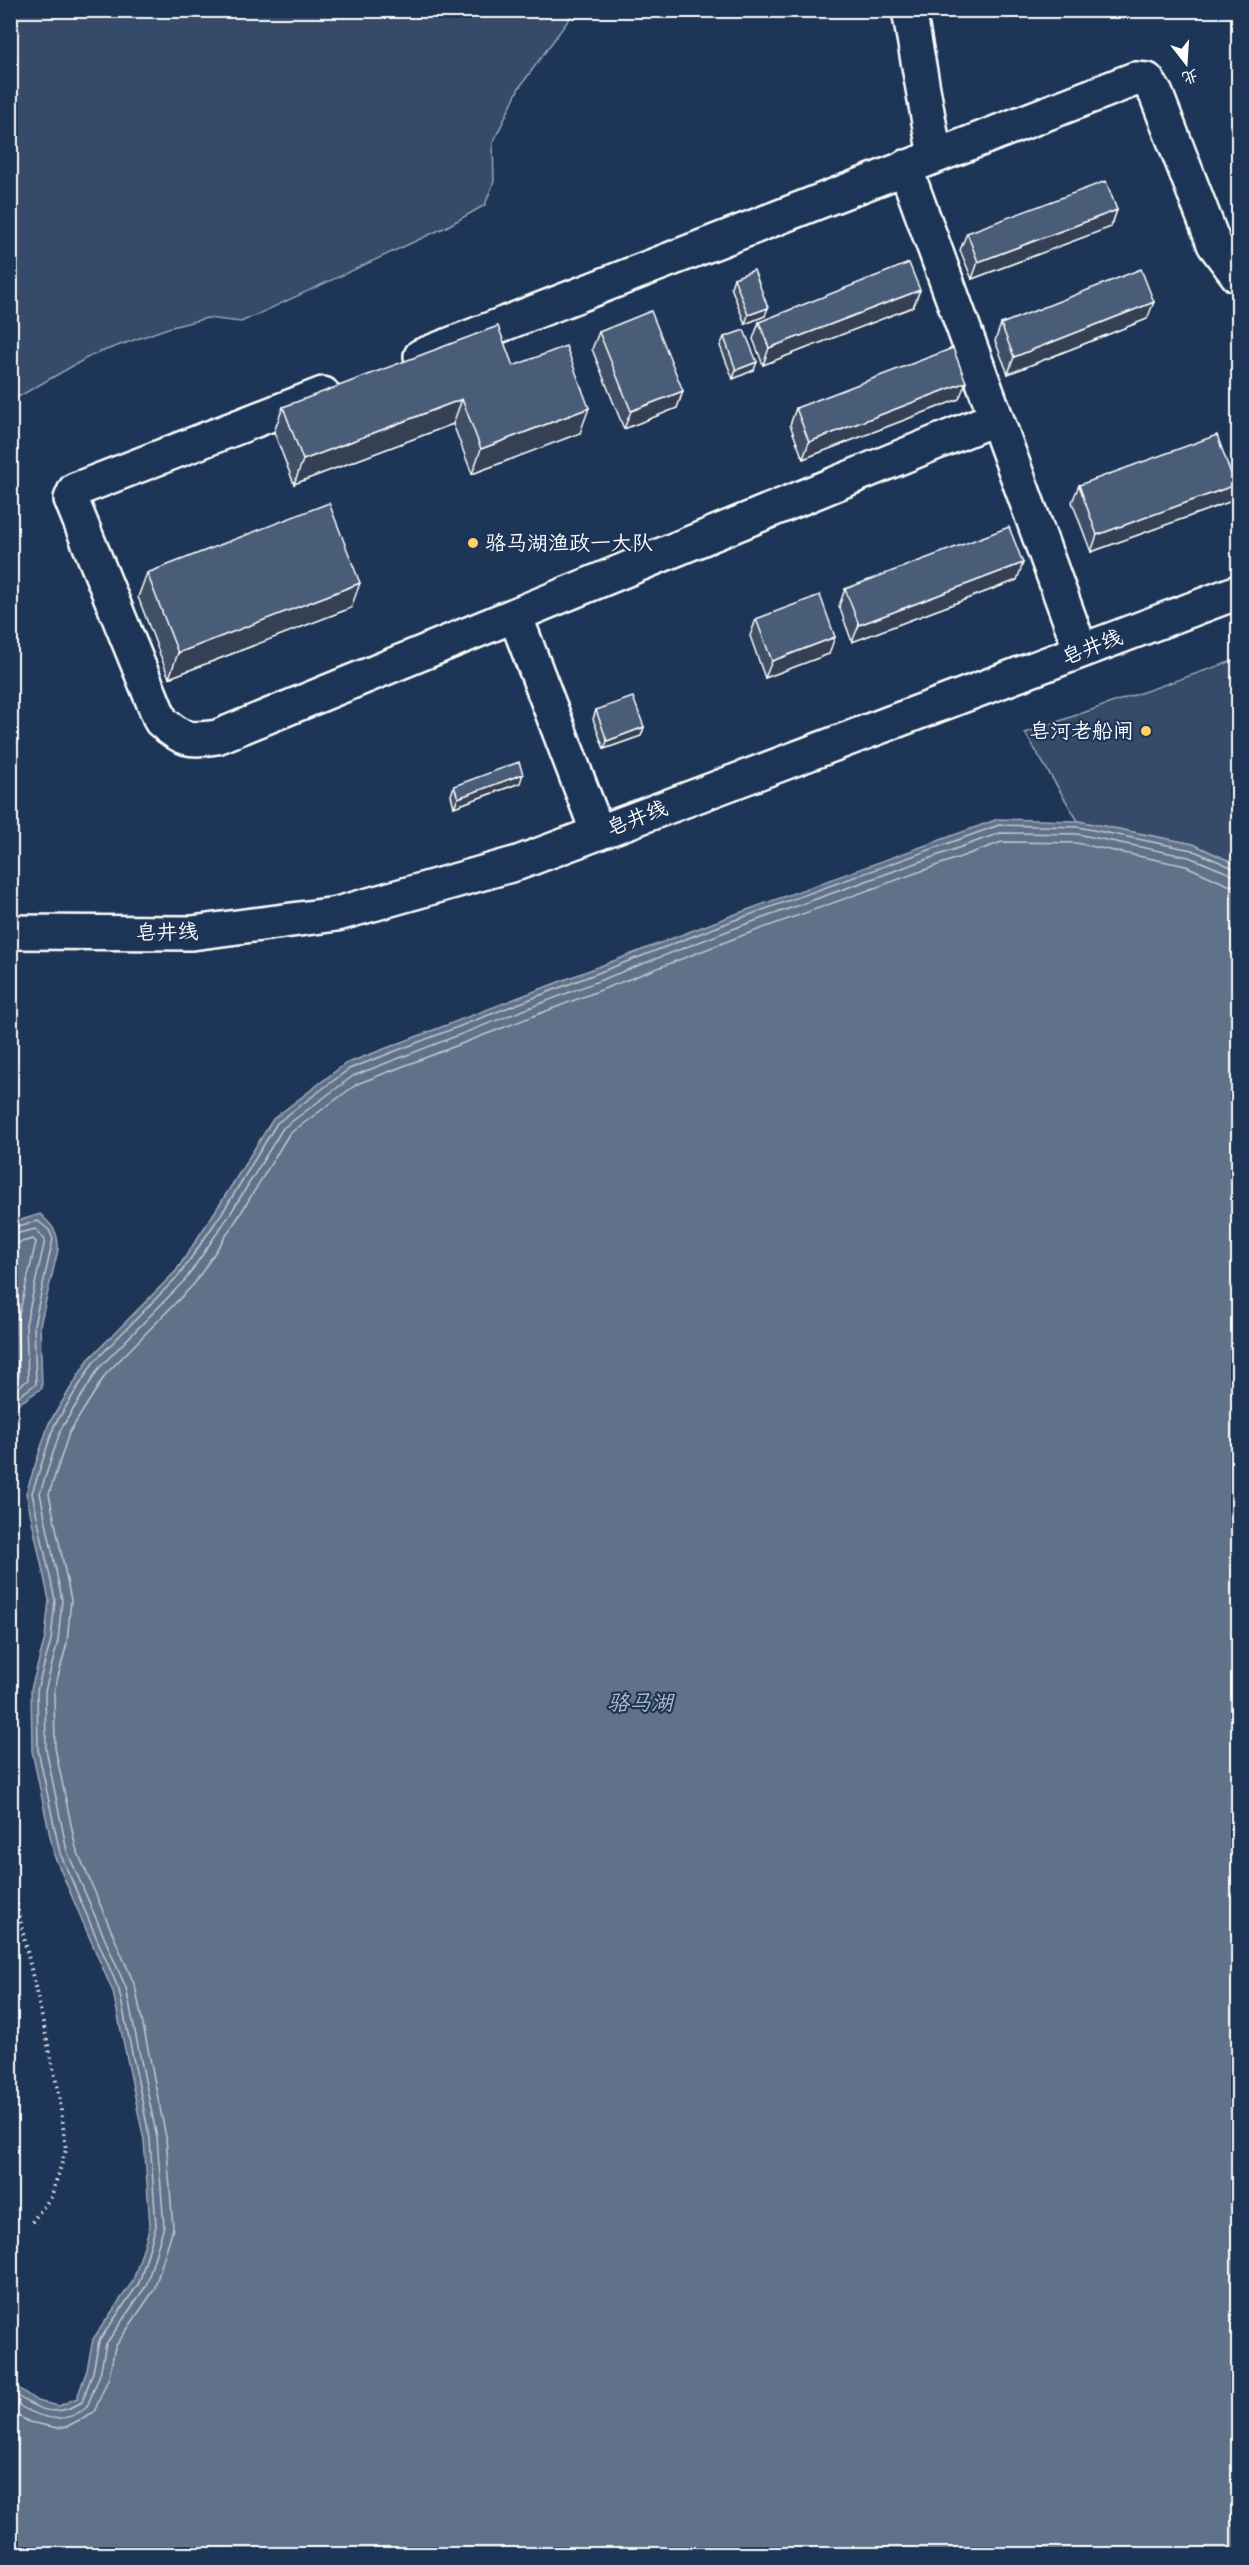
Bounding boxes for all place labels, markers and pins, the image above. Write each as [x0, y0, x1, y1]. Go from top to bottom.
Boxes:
place label: 骆马湖渔政一大队 [485, 528, 653, 555]
marker: 骆马湖渔政一大队 [466, 536, 480, 550]
place label: 皂河老船闸 [1029, 716, 1134, 743]
marker: 皂河老船闸 [1139, 724, 1153, 738]

